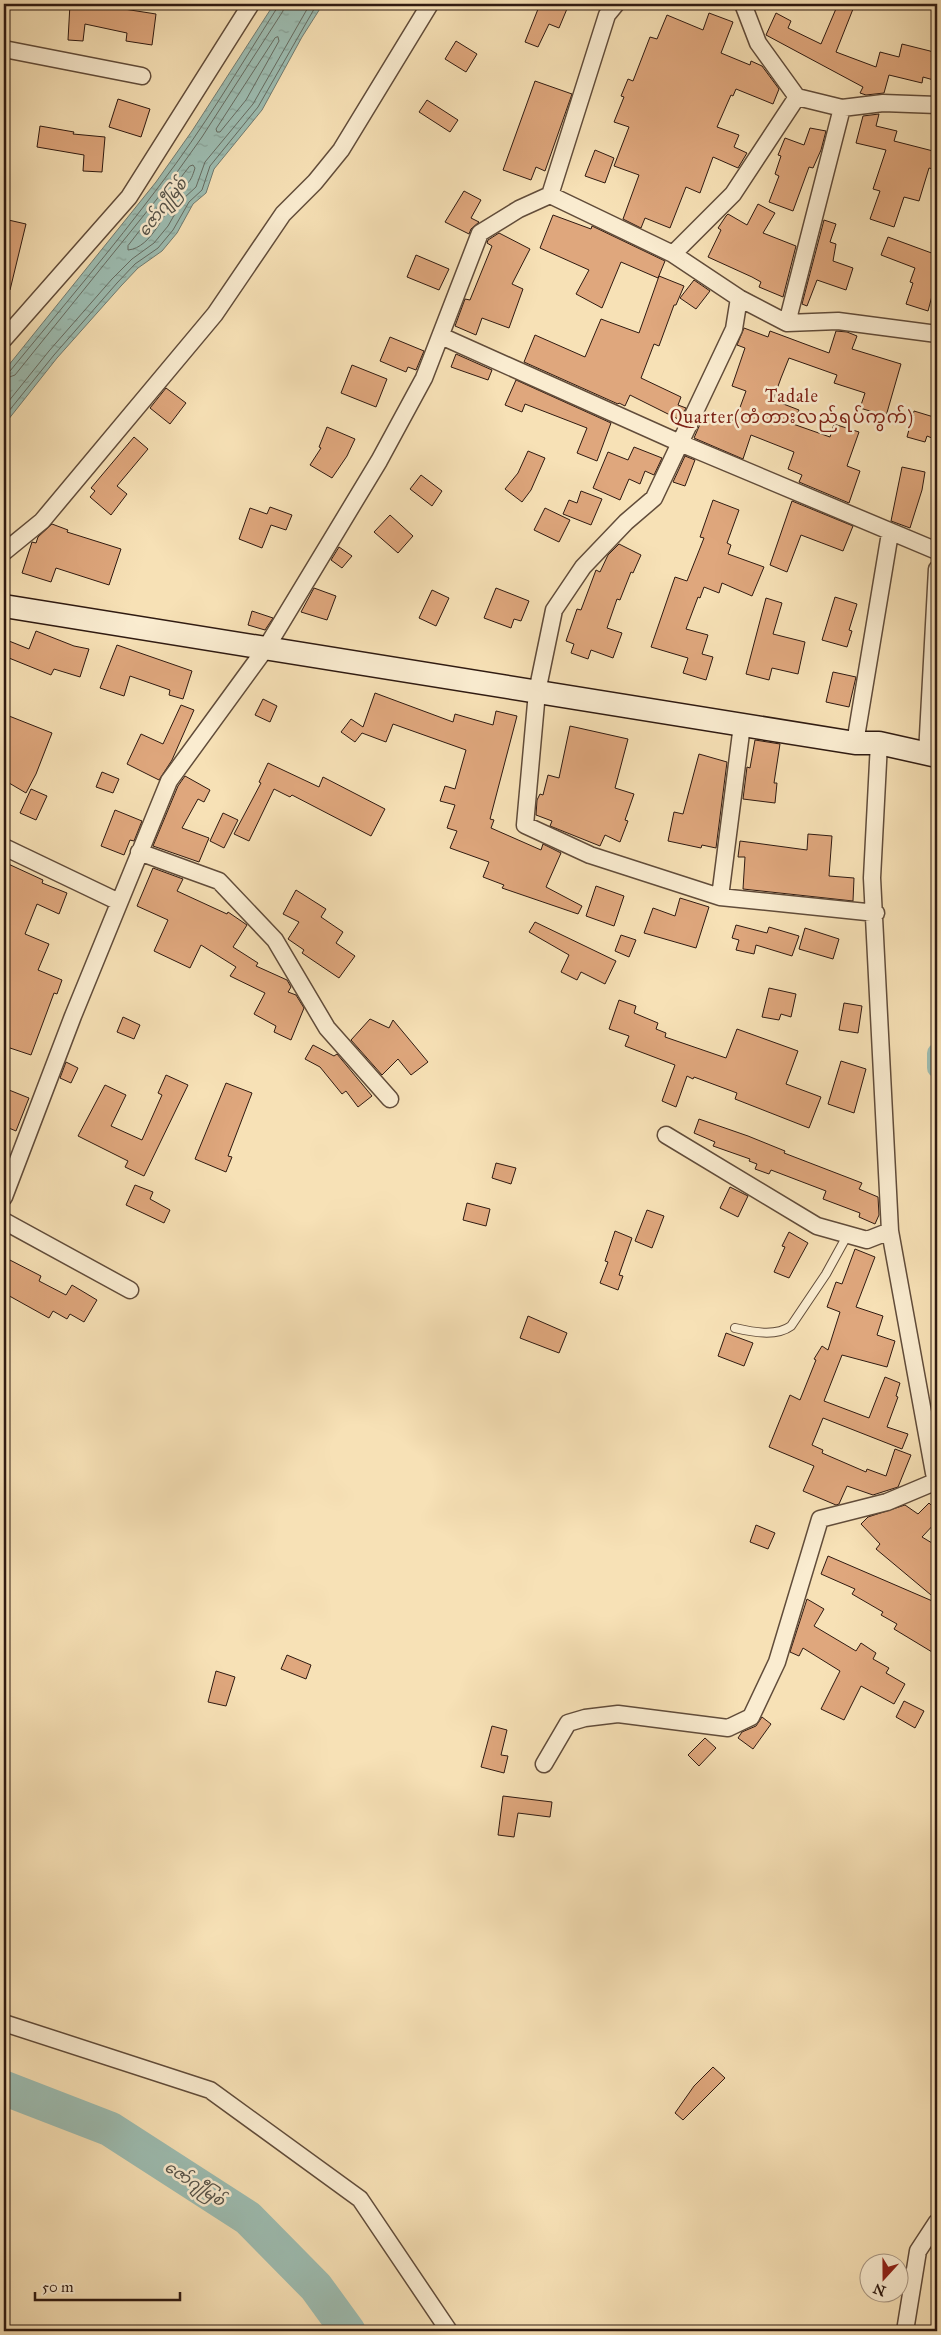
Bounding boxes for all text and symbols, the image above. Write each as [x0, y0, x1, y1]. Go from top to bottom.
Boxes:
water label: ဇော်ဂျီမြစ် [132, 172, 195, 242]
district label: Tadale Quarter(တံတားလည်ရပ်ကွက်) [670, 385, 914, 432]
water label: ဇော်ဂျီမြစ် [159, 2155, 231, 2214]
north arrow [858, 2252, 908, 2302]
scale bar [35, 2270, 180, 2302]
text: 50 m [42, 2278, 74, 2296]
text: N [871, 2280, 888, 2300]

